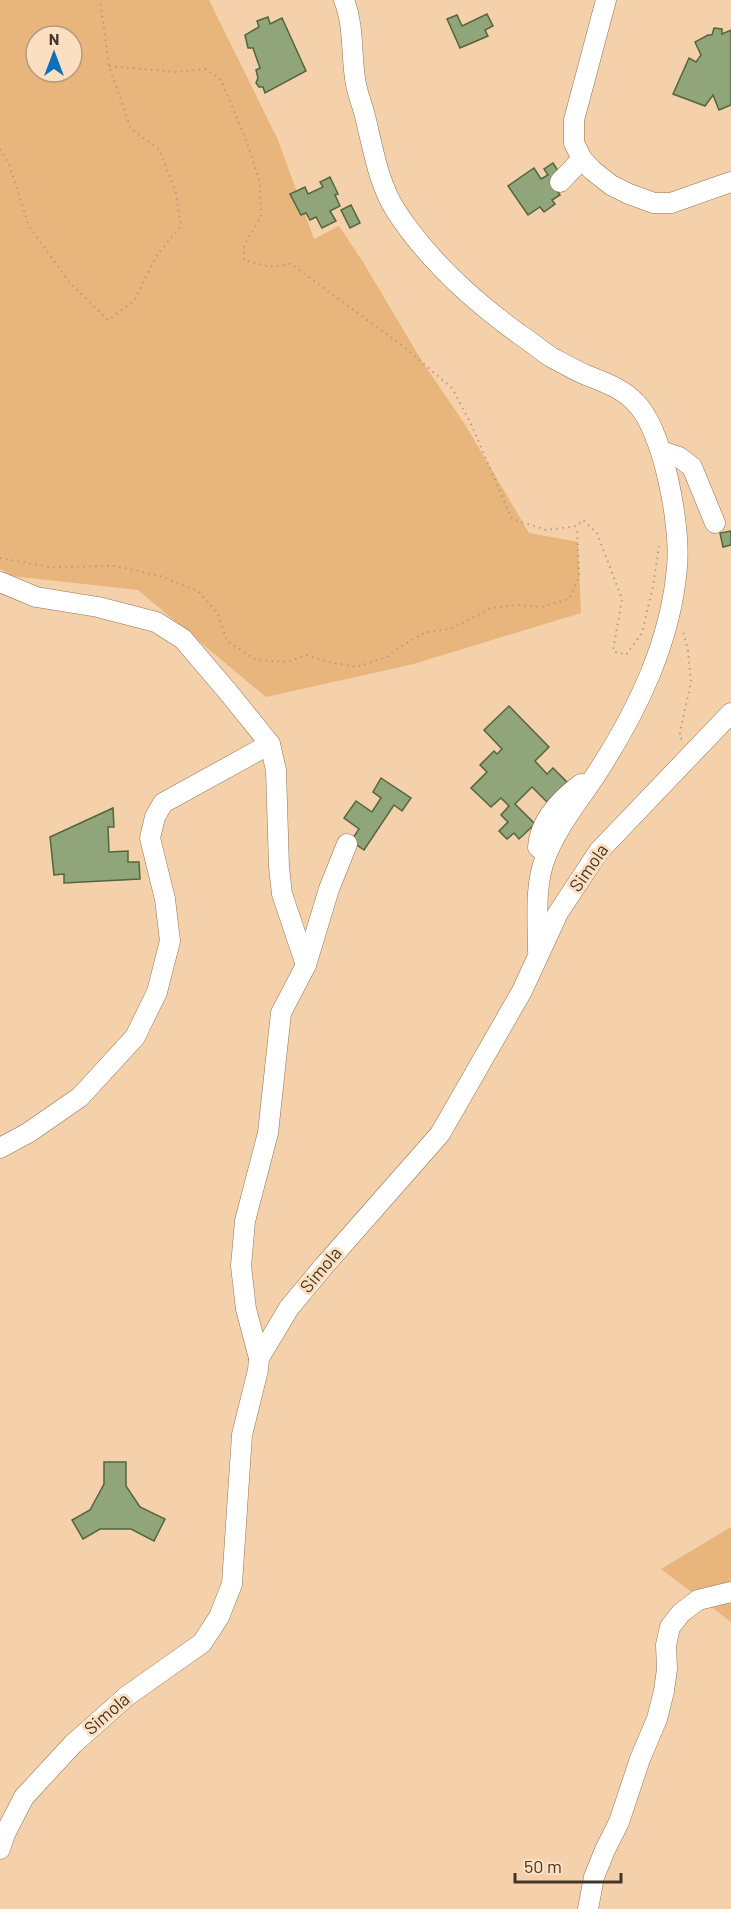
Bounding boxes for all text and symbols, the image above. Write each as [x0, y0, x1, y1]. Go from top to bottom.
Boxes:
north arrow [24, 24, 84, 84]
text: N [49, 29, 59, 48]
street label: Simola [564, 839, 612, 895]
street label: Simola [295, 1242, 346, 1297]
street label: Simola [79, 1688, 134, 1739]
scale bar [515, 1846, 622, 1884]
text: 50 m [524, 1855, 562, 1877]

